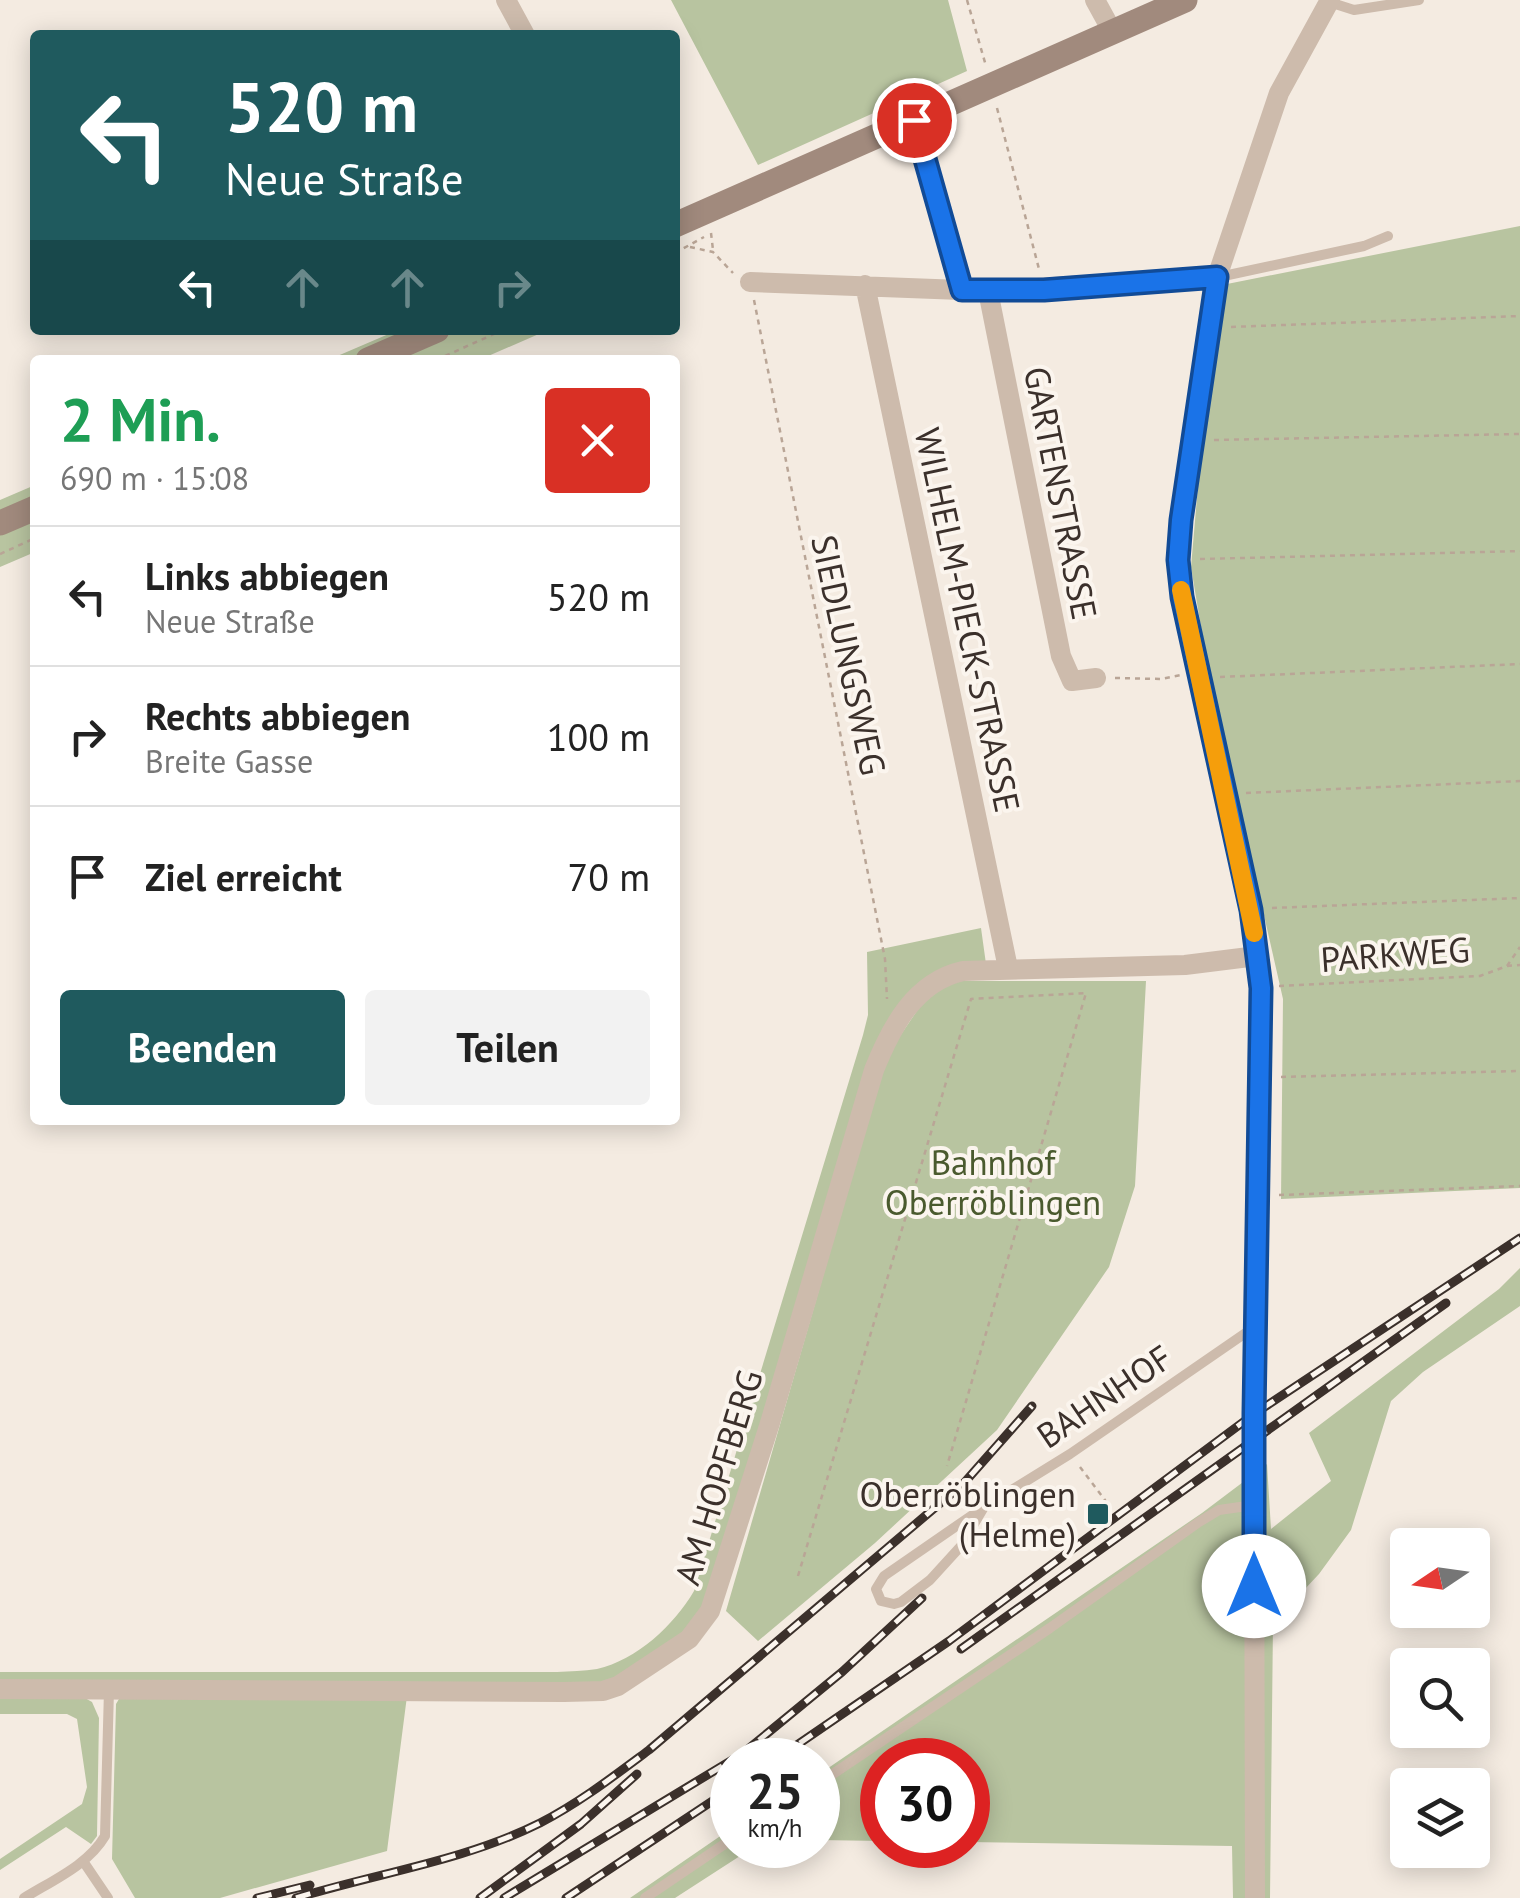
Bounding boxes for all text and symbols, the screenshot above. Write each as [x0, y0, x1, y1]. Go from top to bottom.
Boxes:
text: 520 m [225, 61, 418, 151]
icon: left [60, 70, 190, 200]
pin [872, 78, 957, 163]
icon: arrive [887, 93, 942, 148]
text: Neue Straße [225, 149, 464, 207]
icon: left [170, 260, 225, 315]
icon: ahead [275, 260, 330, 315]
icon: ahead [380, 260, 435, 315]
icon: right [485, 260, 540, 315]
street label: GARTENSTRASSE [1014, 363, 1108, 623]
text: 2 Min. [60, 380, 221, 458]
button: close [545, 388, 650, 493]
street label: WILHELM-PIECK-STRASSE [905, 424, 1031, 816]
text: 690 m · 15:08 [60, 457, 249, 499]
street label: SIEDLUNGSWEG [801, 531, 897, 779]
text: Links abbiegen [145, 551, 389, 600]
icon: left [60, 569, 115, 624]
text: 520 m [547, 572, 650, 621]
text: Neue Straße [145, 600, 315, 642]
text: Rechts abbiegen [145, 691, 411, 740]
icon: right [60, 709, 115, 764]
text: 100 m [547, 712, 650, 761]
text: Breite Gasse [145, 740, 313, 782]
icon: arrive [60, 849, 115, 904]
text: Ziel erreicht [145, 852, 342, 901]
text: 70 m [568, 852, 650, 901]
street label: PARKWEG [1319, 926, 1471, 982]
button: Beenden [60, 990, 345, 1105]
button: Teilen [365, 990, 650, 1105]
park label: Bahnhof Oberröblingen [885, 1139, 1101, 1225]
street label: BAHNHOF [1027, 1334, 1181, 1458]
street label: AM HOPFBERG [663, 1364, 773, 1590]
place label: Oberröblingen (Helme) [859, 1471, 1076, 1557]
marker: Oberröblingen (Helme) [1085, 1501, 1111, 1527]
north arrow [1390, 1528, 1490, 1628]
map controls [1390, 1528, 1490, 1868]
position arrow [1202, 1534, 1306, 1638]
button: search [1390, 1648, 1490, 1748]
speed limit sign: 30 [860, 1738, 990, 1868]
text: 25 [747, 1758, 803, 1823]
button: layers [1390, 1768, 1490, 1868]
text: km/h [748, 1812, 802, 1844]

